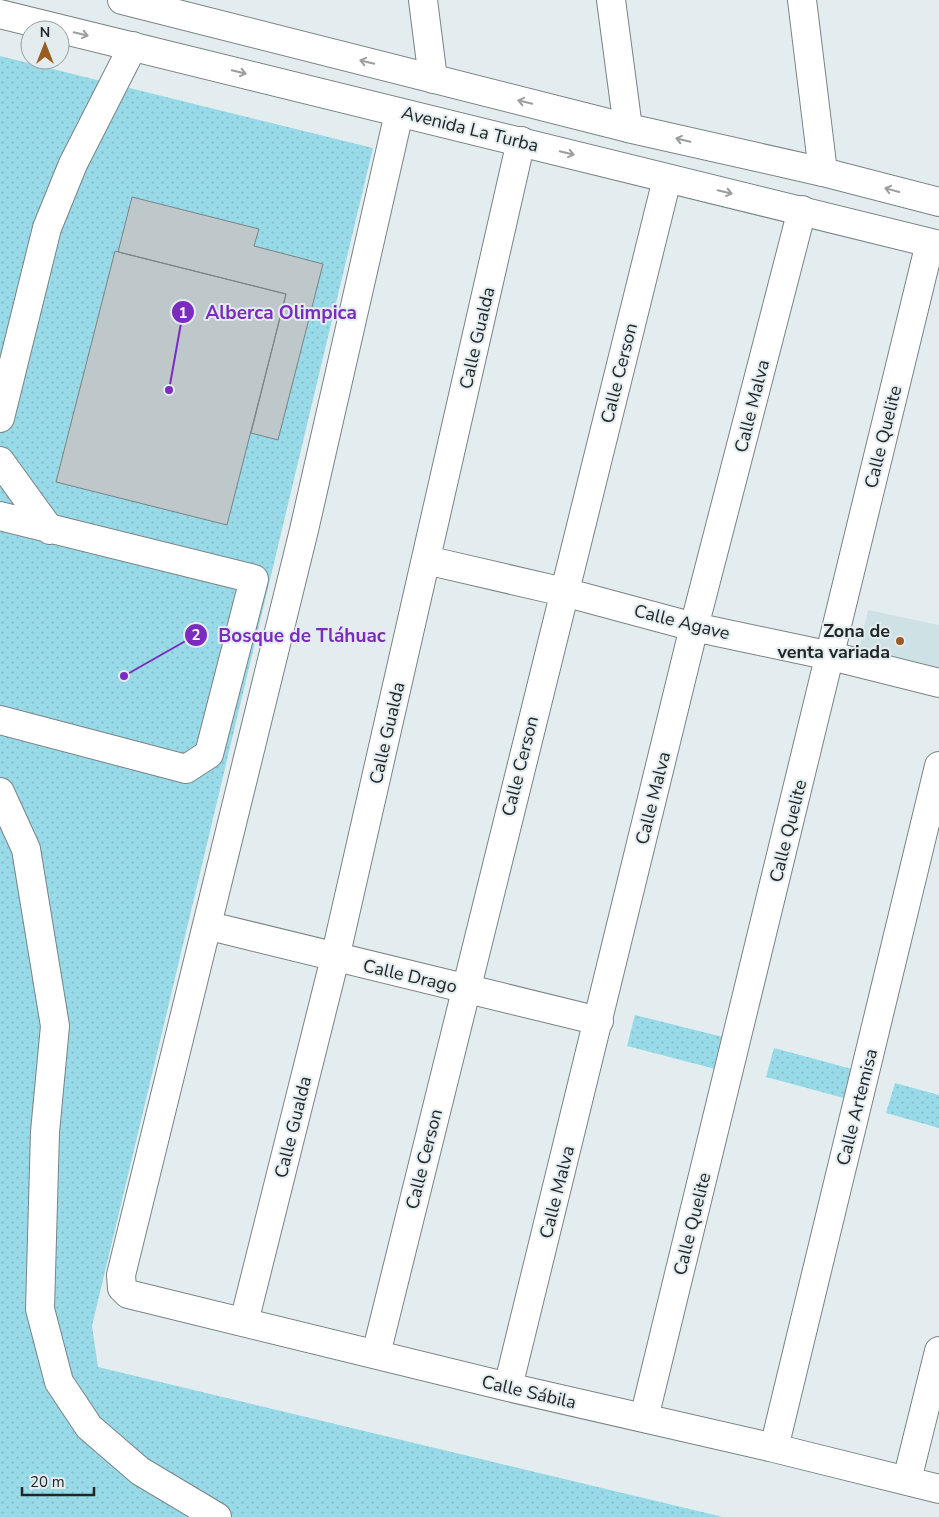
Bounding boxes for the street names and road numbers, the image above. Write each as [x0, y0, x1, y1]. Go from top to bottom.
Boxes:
street label: Avenida La Turba [399, 100, 541, 158]
street label: Calle Gualda [454, 285, 500, 391]
street label: Calle Cerson [595, 320, 643, 426]
street label: Calle Malva [729, 357, 775, 455]
street label: Calle Quelite [859, 383, 907, 491]
street label: Calle Agave [632, 599, 732, 645]
street label: Calle Gualda [364, 680, 410, 786]
street label: Calle Cerson [496, 713, 544, 819]
street label: Calle Malva [630, 749, 676, 847]
street label: Calle Quelite [764, 777, 812, 885]
street label: Calle Drago [361, 954, 459, 998]
street label: Calle Artemisa [831, 1046, 883, 1168]
street label: Calle Gualda [269, 1074, 317, 1180]
street label: Calle Cerson [400, 1106, 448, 1212]
street label: Calle Malva [534, 1143, 580, 1241]
street label: Calle Quelite [668, 1170, 716, 1278]
street label: Calle Sábila [479, 1369, 579, 1415]

